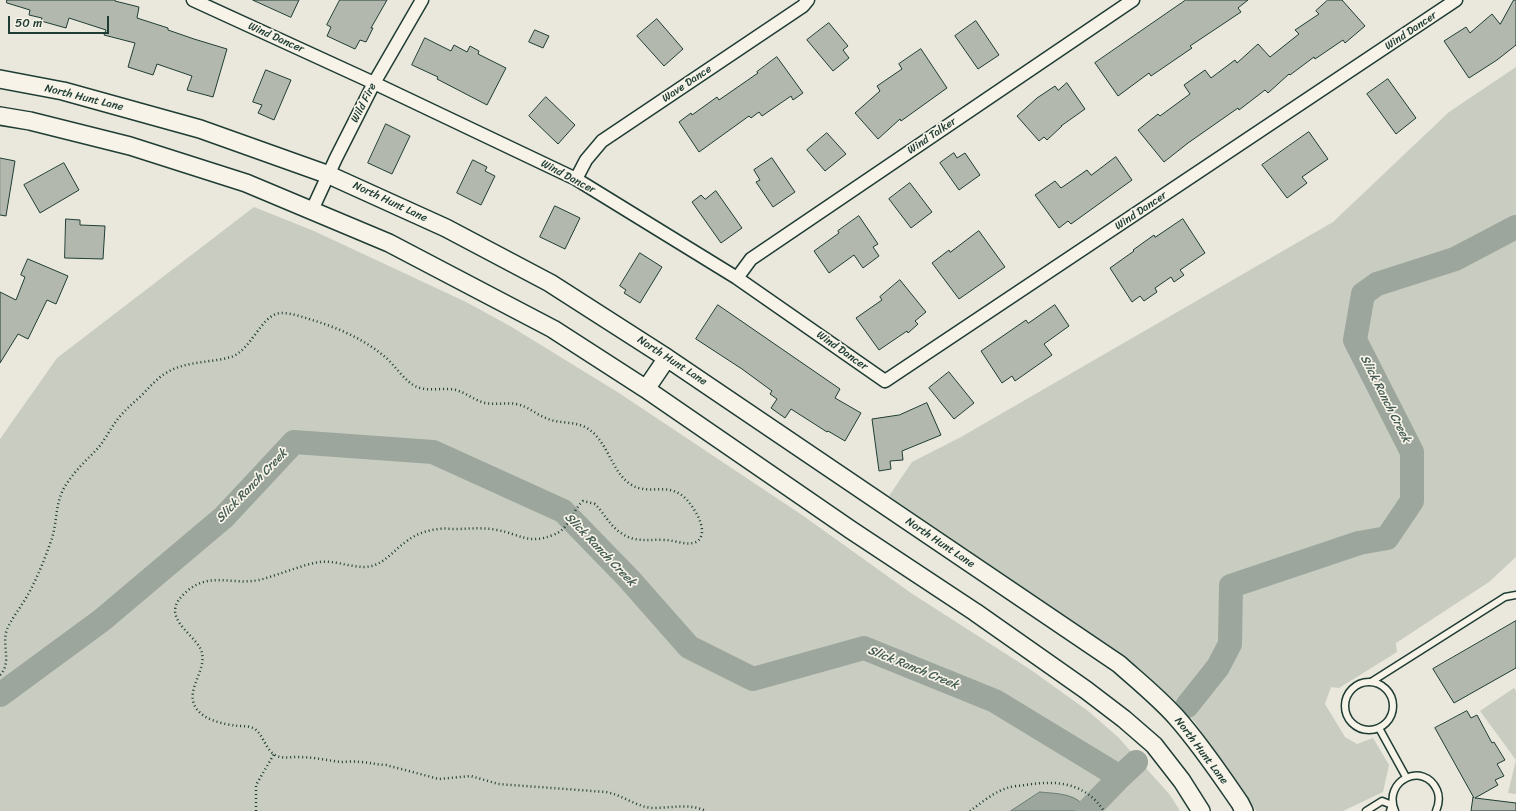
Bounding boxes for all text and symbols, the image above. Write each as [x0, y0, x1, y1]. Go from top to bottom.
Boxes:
scale bar [10, 8, 111, 34]
street label: Wind Dancer [1383, 9, 1439, 53]
text: 50 m [15, 12, 42, 34]
street label: Wind Dancer [246, 20, 306, 56]
street label: Wave Dance [660, 63, 714, 105]
street label: Wild Fire [348, 81, 380, 125]
street label: North Hunt Lane [43, 82, 125, 114]
street label: Wind Talker [905, 115, 959, 157]
street label: Wind Dancer [539, 157, 597, 197]
street label: North Hunt Lane [351, 179, 429, 225]
street label: Wind Dancer [1113, 189, 1169, 233]
street label: Wind Dancer [814, 328, 870, 374]
street label: North Hunt Lane [635, 334, 709, 388]
water label: Slick Ranch Creek [1357, 353, 1413, 445]
water label: Slick Ranch Creek [213, 446, 291, 526]
water label: Slick Ranch Creek [561, 510, 639, 590]
street label: North Hunt Lane [903, 515, 977, 571]
water label: Slick Ranch Creek [866, 643, 960, 693]
street label: North Hunt Lane [1171, 715, 1231, 787]

